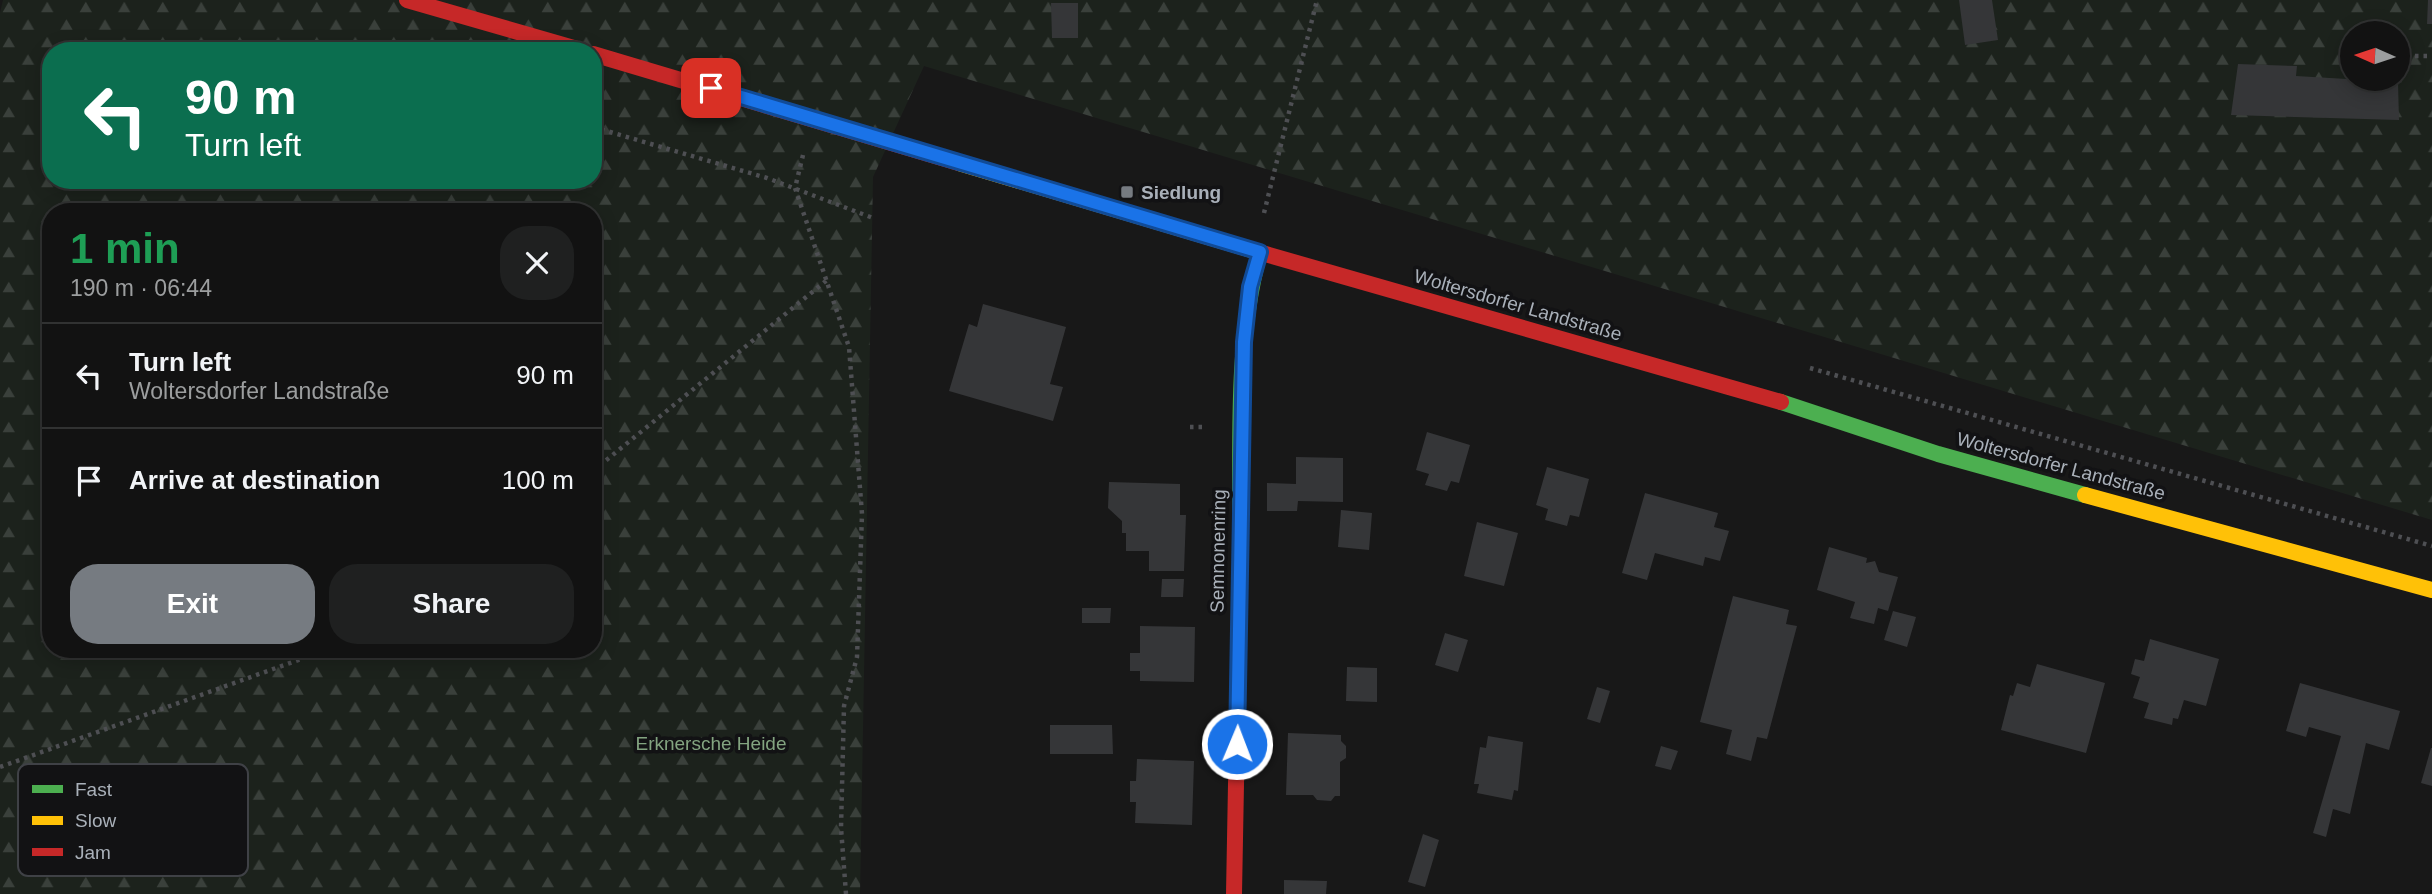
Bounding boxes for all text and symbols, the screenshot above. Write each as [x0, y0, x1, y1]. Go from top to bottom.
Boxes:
north arrow [2340, 21, 2410, 91]
map controls [2340, 21, 2410, 91]
pin [681, 58, 741, 118]
icon: arrive [692, 69, 730, 107]
icon: left [70, 70, 161, 161]
text: 90 m [185, 70, 297, 124]
text: Turn left [185, 127, 301, 163]
place label: Siedlung [1141, 182, 1221, 203]
marker: Siedlung [1119, 184, 1135, 200]
text: 1 min [70, 225, 180, 272]
button: close [500, 226, 574, 300]
street label: Woltersdorfer Landstraße [1412, 265, 1624, 345]
text: 190 m · 06:44 [70, 275, 212, 301]
text: Turn left [129, 347, 231, 377]
icon: left [70, 357, 108, 395]
text: 90 m [516, 360, 574, 390]
text: Woltersdorfer Landstraße [129, 378, 389, 404]
street label: Woltersdorfer Landstraße [1954, 428, 2168, 504]
icon: arrive [70, 462, 108, 500]
text: Arrive at destination [129, 465, 380, 495]
text: 100 m [502, 465, 574, 495]
street label: Semnonenring [1206, 489, 1230, 613]
button: Exit [70, 564, 315, 644]
button: Share [329, 564, 574, 644]
position arrow [1200, 707, 1274, 781]
park label: Erknersche Heide [635, 733, 787, 754]
legend [18, 764, 248, 876]
text: Fast [75, 779, 113, 800]
text: Slow [75, 810, 116, 831]
text: Jam [75, 842, 111, 863]

